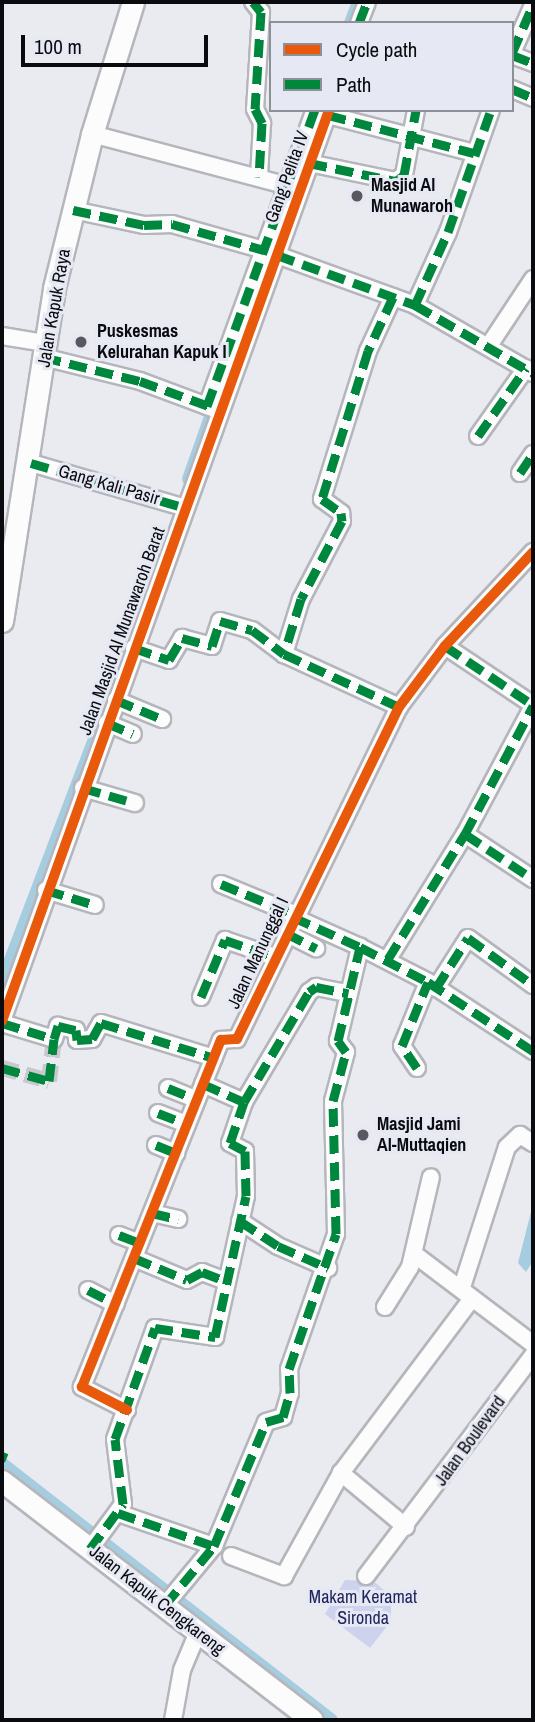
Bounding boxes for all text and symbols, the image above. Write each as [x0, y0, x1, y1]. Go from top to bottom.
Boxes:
scale bar [24, 21, 212, 65]
legend [269, 21, 514, 112]
text: 100 m [34, 32, 82, 61]
text: Cycle path [336, 35, 417, 64]
text: Path [336, 70, 371, 99]
street label: Gang Pelita IV [260, 128, 314, 226]
place label: Masjid Al Munawaroh [371, 175, 453, 218]
marker: Masjid Al Munawaroh [349, 188, 365, 204]
street label: Jalan Kapuk Raya [33, 247, 75, 369]
place label: Puskesmas Kelurahan Kapuk I [97, 321, 227, 364]
marker: Puskesmas Kelurahan Kapuk I [71, 332, 91, 352]
street label: Gang Kali Pasir [56, 460, 162, 510]
street label: Jalan Masjid Al Munawaroh Barat [74, 524, 170, 738]
street label: Jalan Manunggal I [223, 894, 293, 1012]
place label: Masjid Jami Al-Muttaqien [377, 1114, 466, 1156]
marker: Masjid Jami Al-Muttaqien [355, 1127, 371, 1143]
street label: Jalan Boulevard [430, 1392, 510, 1490]
street label: Jalan Kapuk Cengkareng [85, 1540, 229, 1660]
park label: Makam Keramat Sironda [309, 1587, 417, 1630]

